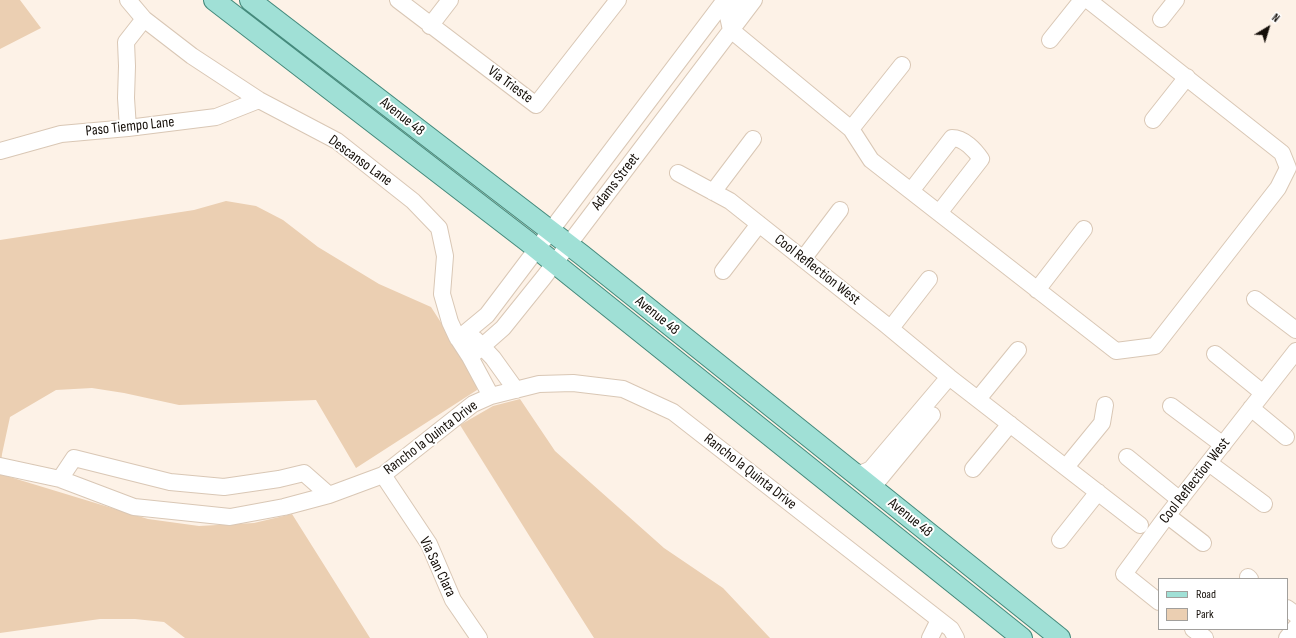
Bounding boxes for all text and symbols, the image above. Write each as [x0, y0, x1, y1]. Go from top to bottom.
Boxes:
north arrow [1248, 8, 1288, 48]
text: N [1269, 11, 1282, 25]
street label: Via Trieste [484, 63, 536, 107]
street label: Avenue 48 [376, 94, 428, 140]
street label: Paso Tiempo Lane [85, 113, 175, 141]
street label: Descanso Lane [325, 132, 395, 190]
street label: Adams Street [588, 150, 644, 214]
street label: Cool Reflection West [771, 231, 863, 309]
street label: Avenue 48 [631, 293, 683, 339]
street label: Rancho la Quinta Drive [381, 397, 481, 479]
street label: Rancho la Quinta Drive [700, 430, 800, 514]
street label: Cool Reflection West [1156, 435, 1234, 527]
street label: Avenue 48 [884, 495, 936, 541]
street label: Via San Clara [415, 534, 459, 600]
legend [1158, 578, 1288, 630]
text: Road [1196, 587, 1216, 602]
text: Park [1196, 607, 1214, 622]

